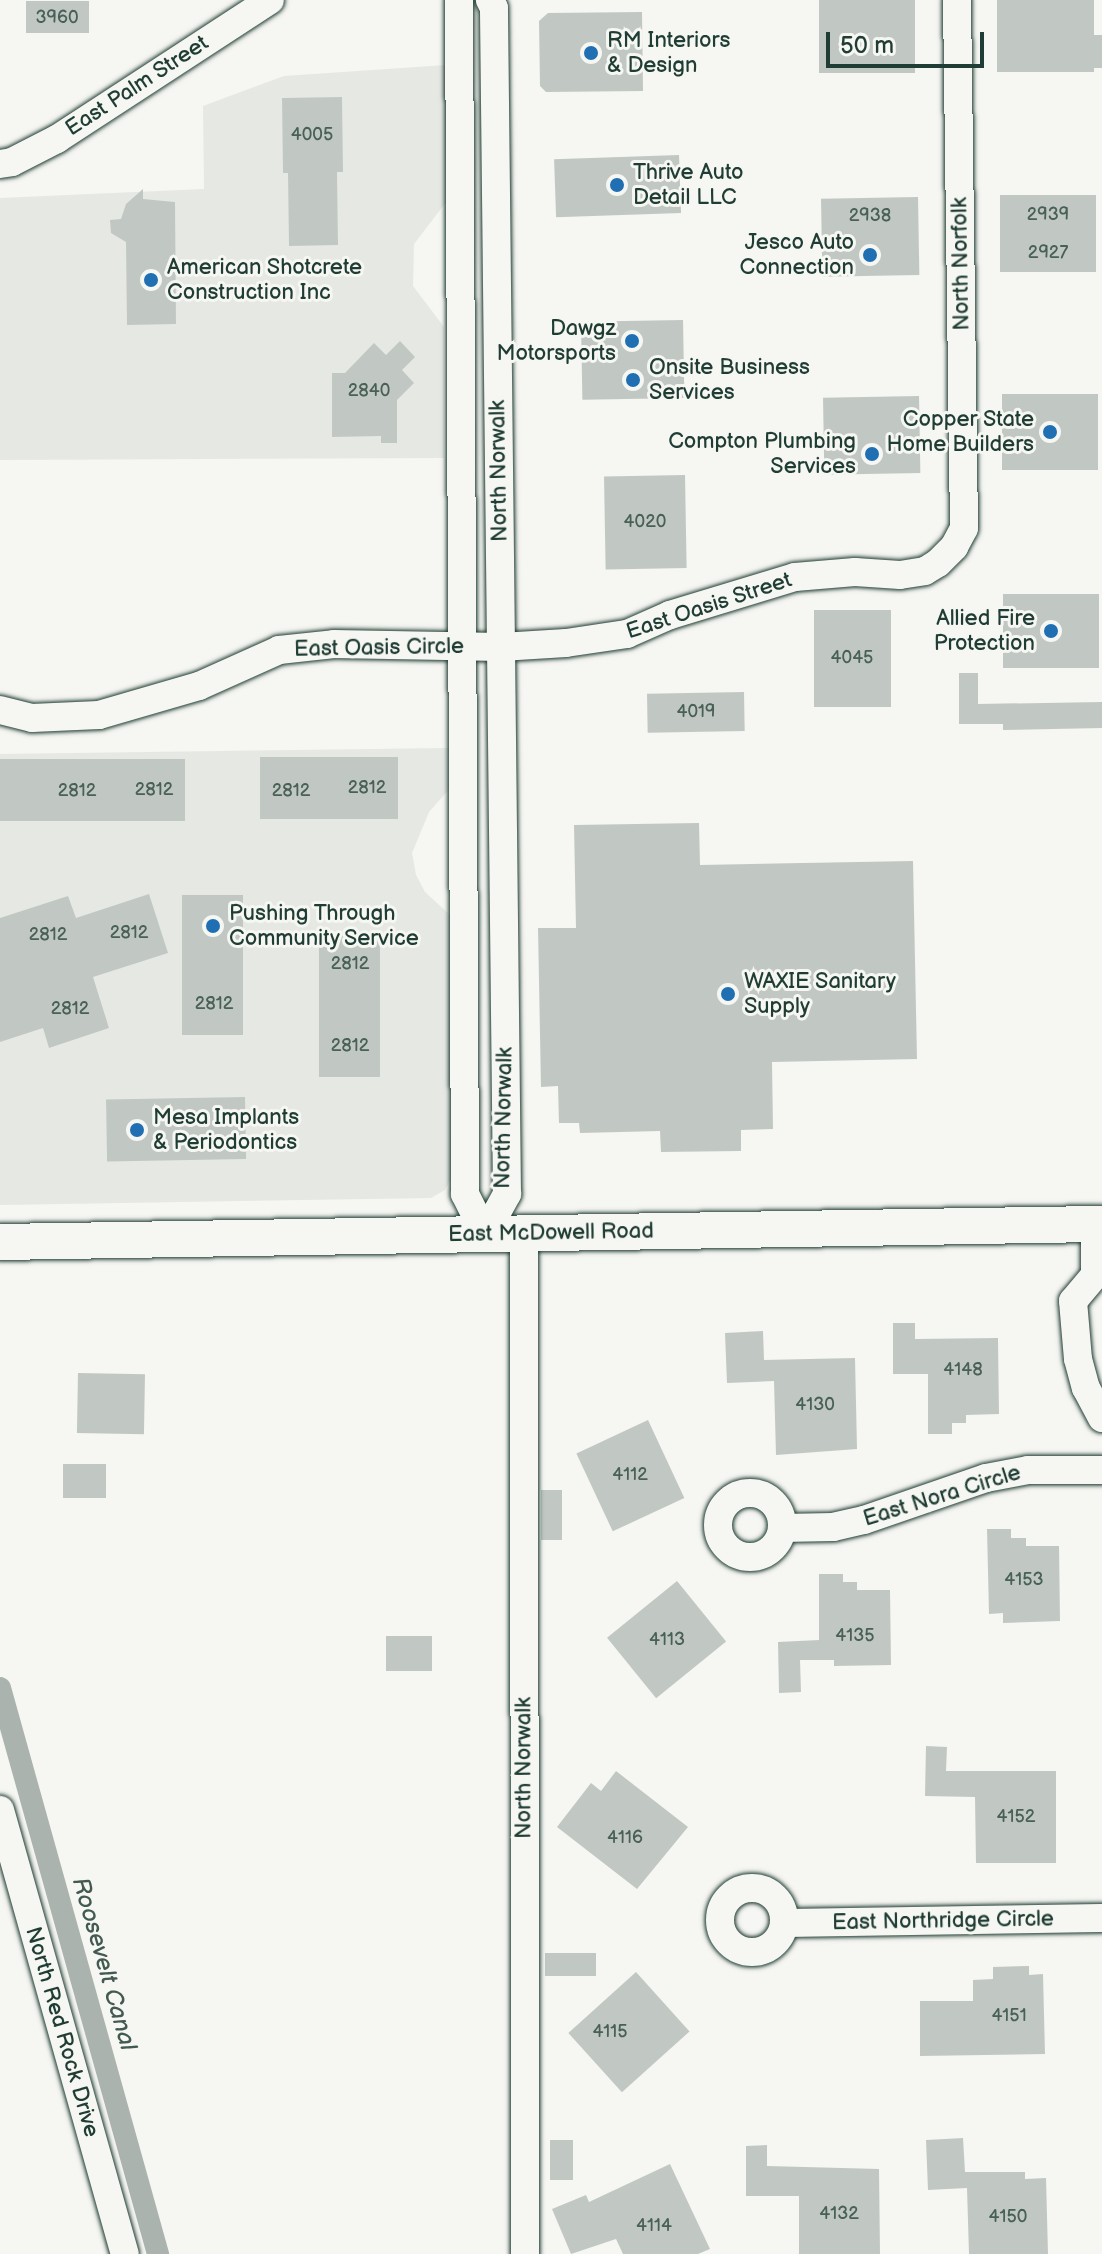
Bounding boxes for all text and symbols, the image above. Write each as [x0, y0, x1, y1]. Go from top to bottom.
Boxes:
house number: 3960 [35, 7, 79, 29]
scale bar [830, 16, 988, 66]
place label: RM Interiors & Design [607, 27, 730, 78]
street label: East Palm Street [60, 30, 214, 142]
text: 50 m [840, 31, 894, 60]
marker: RM Interiors & Design [582, 44, 600, 62]
house number: 4005 [291, 124, 333, 146]
place label: Thrive Auto Detail LLC [633, 159, 743, 210]
marker: Thrive Auto Detail LLC [608, 176, 626, 194]
street label: North Norfolk [947, 197, 975, 331]
house number: 2939 [1027, 204, 1069, 226]
house number: 2938 [849, 205, 891, 227]
place label: Jesco Auto Connection [739, 229, 854, 280]
house number: 2927 [1028, 242, 1068, 264]
marker: Jesco Auto Connection [861, 246, 879, 264]
place label: American Shotcrete Construction Inc [167, 254, 362, 306]
marker: American Shotcrete Construction Inc [142, 271, 160, 289]
place label: Dawgz Motorsports [496, 315, 616, 366]
marker: Dawgz Motorsports [623, 332, 641, 350]
place label: Onsite Business Services [649, 354, 810, 406]
marker: Onsite Business Services [624, 371, 642, 389]
house number: 2840 [348, 380, 390, 402]
street label: North Norwalk [485, 400, 513, 542]
place label: Copper State Home Builders [887, 406, 1034, 458]
marker: Copper State Home Builders [1041, 423, 1059, 441]
place label: Compton Plumbing Services [668, 428, 856, 480]
marker: Compton Plumbing Services [863, 445, 881, 463]
house number: 4020 [624, 511, 666, 533]
street label: East Oasis Street [623, 567, 795, 645]
place label: Allied Fire Protection [934, 605, 1035, 656]
marker: Allied Fire Protection [1042, 622, 1060, 640]
street label: East Oasis Circle [294, 633, 464, 663]
house number: 4045 [831, 647, 873, 669]
house number: 4019 [677, 701, 715, 723]
house number: 2812 [348, 777, 386, 799]
house number: 2812 [135, 779, 173, 801]
house number: 2812 [58, 780, 96, 802]
house number: 2812 [272, 780, 310, 802]
place label: Pushing Through Community Service [229, 900, 421, 952]
marker: Pushing Through Community Service [204, 917, 222, 935]
house number: 2812 [110, 922, 148, 944]
house number: 2812 [29, 924, 67, 946]
house number: 2812 [331, 953, 369, 975]
place label: WAXIE Sanitary Supply [744, 968, 896, 1020]
marker: WAXIE Sanitary Supply [719, 985, 737, 1003]
house number: 2812 [195, 993, 233, 1015]
house number: 2812 [51, 998, 89, 1020]
house number: 2812 [331, 1035, 369, 1057]
street label: North Norwalk [490, 1047, 518, 1189]
place label: Mesa Implants & Periodontics [153, 1104, 299, 1156]
marker: Mesa Implants & Periodontics [128, 1121, 146, 1139]
street label: East McDowell Road [448, 1218, 654, 1248]
house number: 4148 [943, 1359, 983, 1381]
house number: 4130 [795, 1394, 835, 1416]
street label: East Nora Circle [860, 1460, 1024, 1532]
house number: 4112 [612, 1464, 648, 1486]
house number: 4153 [1004, 1569, 1044, 1591]
house number: 4135 [835, 1625, 875, 1647]
house number: 4113 [649, 1629, 685, 1651]
street label: North Norwalk [511, 1697, 537, 1839]
house number: 4152 [997, 1806, 1035, 1828]
house number: 4116 [607, 1827, 643, 1849]
water label: Roosevelt Canal [66, 1874, 142, 2054]
street label: East Northridge Circle [832, 1906, 1054, 1936]
street label: North Red Rock Drive [19, 1924, 105, 2140]
house number: 4151 [991, 2005, 1027, 2027]
house number: 4115 [592, 2021, 628, 2043]
house number: 4132 [819, 2203, 859, 2225]
house number: 4150 [989, 2206, 1027, 2228]
house number: 4114 [636, 2215, 672, 2237]

